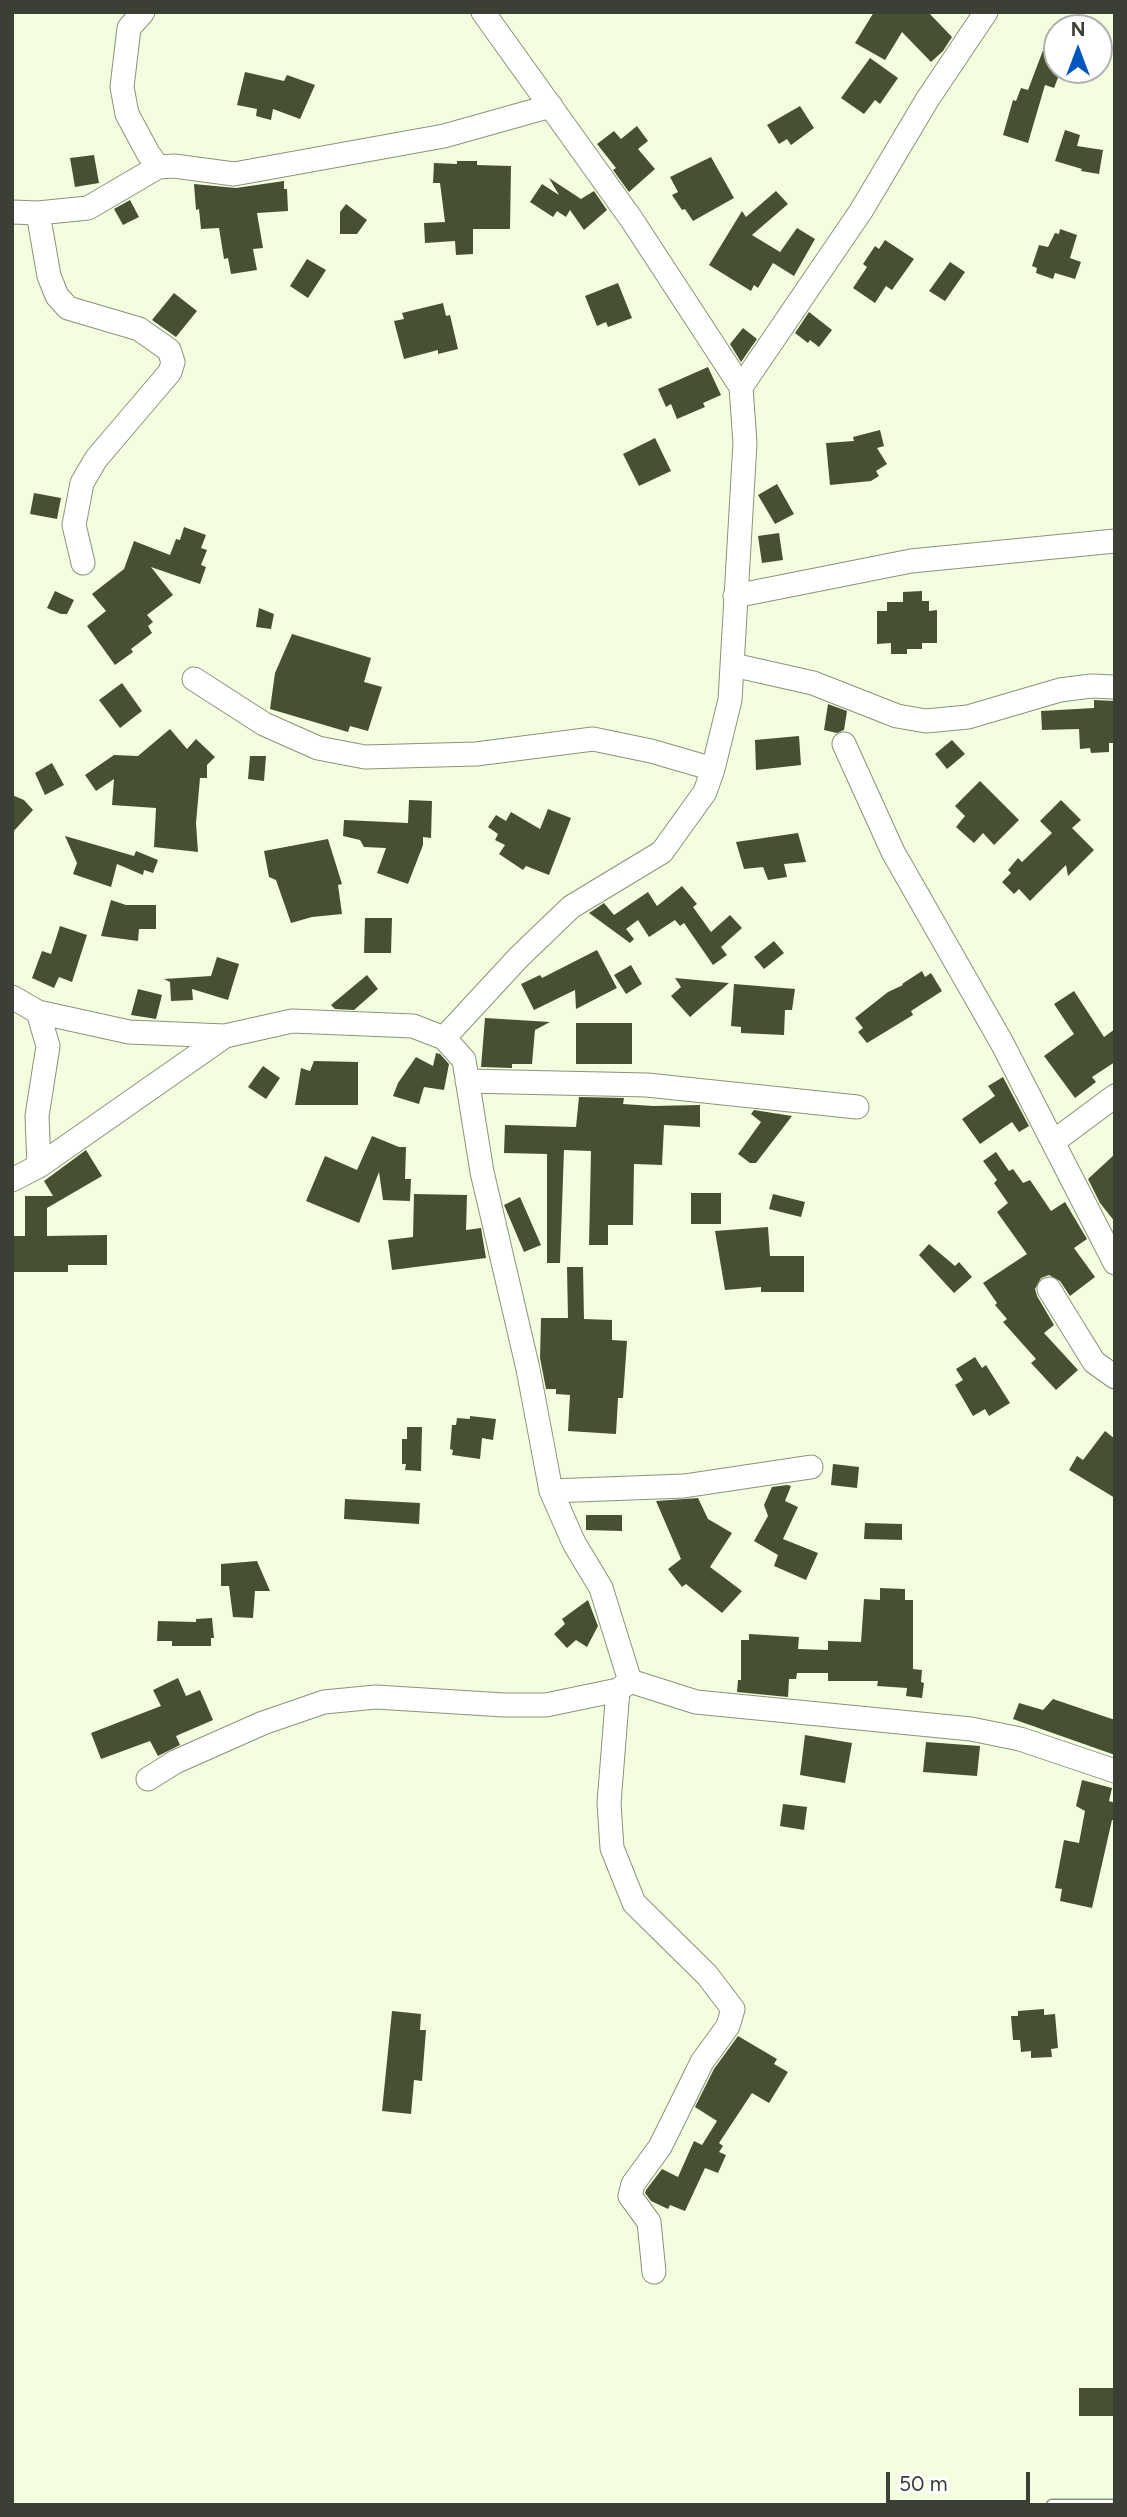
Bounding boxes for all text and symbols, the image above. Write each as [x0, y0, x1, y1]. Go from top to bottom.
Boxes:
north arrow [1043, 14, 1113, 84]
text: N [1071, 18, 1085, 41]
scale bar [889, 2458, 1032, 2502]
text: 50 m [899, 2471, 948, 2496]

